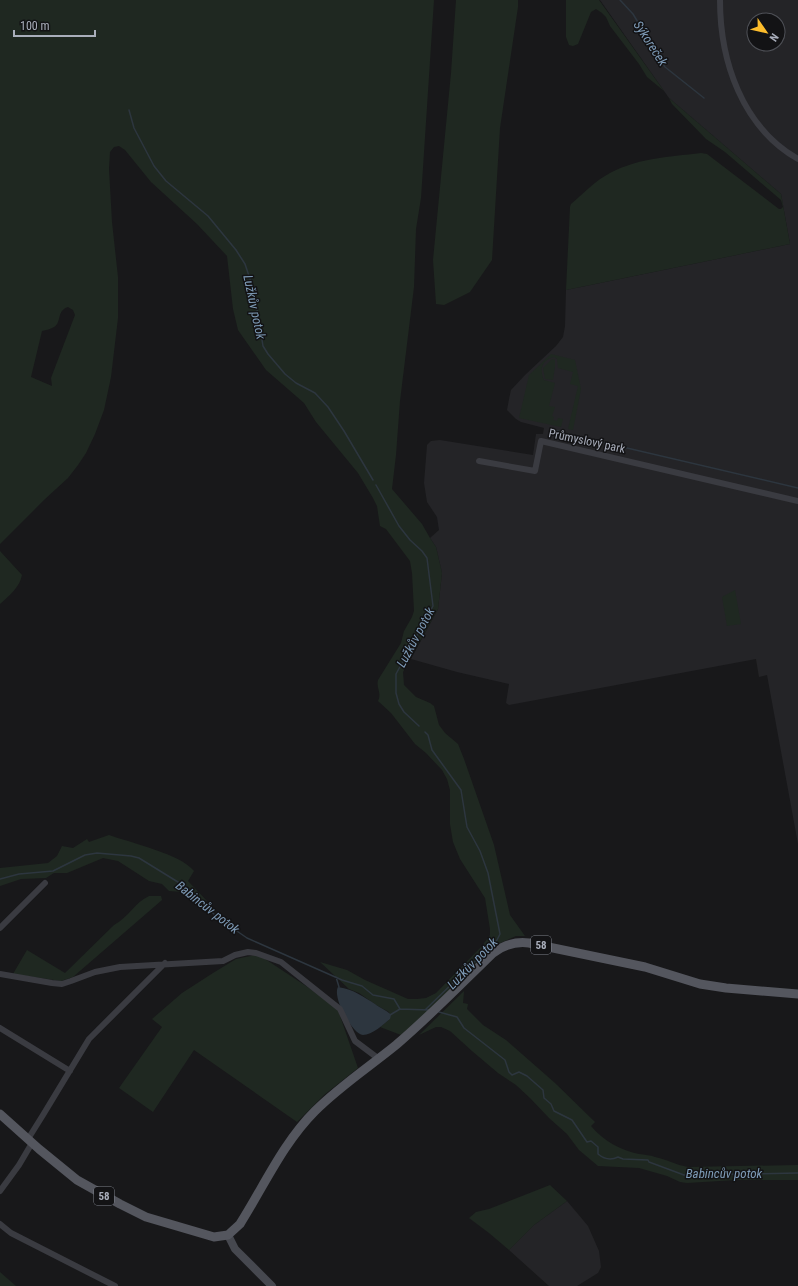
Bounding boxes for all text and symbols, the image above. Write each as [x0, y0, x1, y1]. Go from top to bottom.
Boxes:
scale bar [14, 12, 95, 38]
north arrow [746, 12, 786, 52]
water label: Sýkoreček [630, 18, 671, 69]
text: 100 m [20, 19, 50, 33]
text: N [766, 31, 781, 44]
water label: Lužkův potok [240, 273, 269, 341]
street label: Průmyslový park [547, 426, 627, 456]
water label: Lužkův potok [393, 604, 438, 670]
water label: Babincův potok [173, 878, 243, 937]
water label: Lužkův potok [444, 934, 501, 992]
road number: 58 [531, 936, 551, 954]
water label: Babincův potok [686, 1166, 763, 1181]
road number: 58 [94, 1187, 114, 1205]

